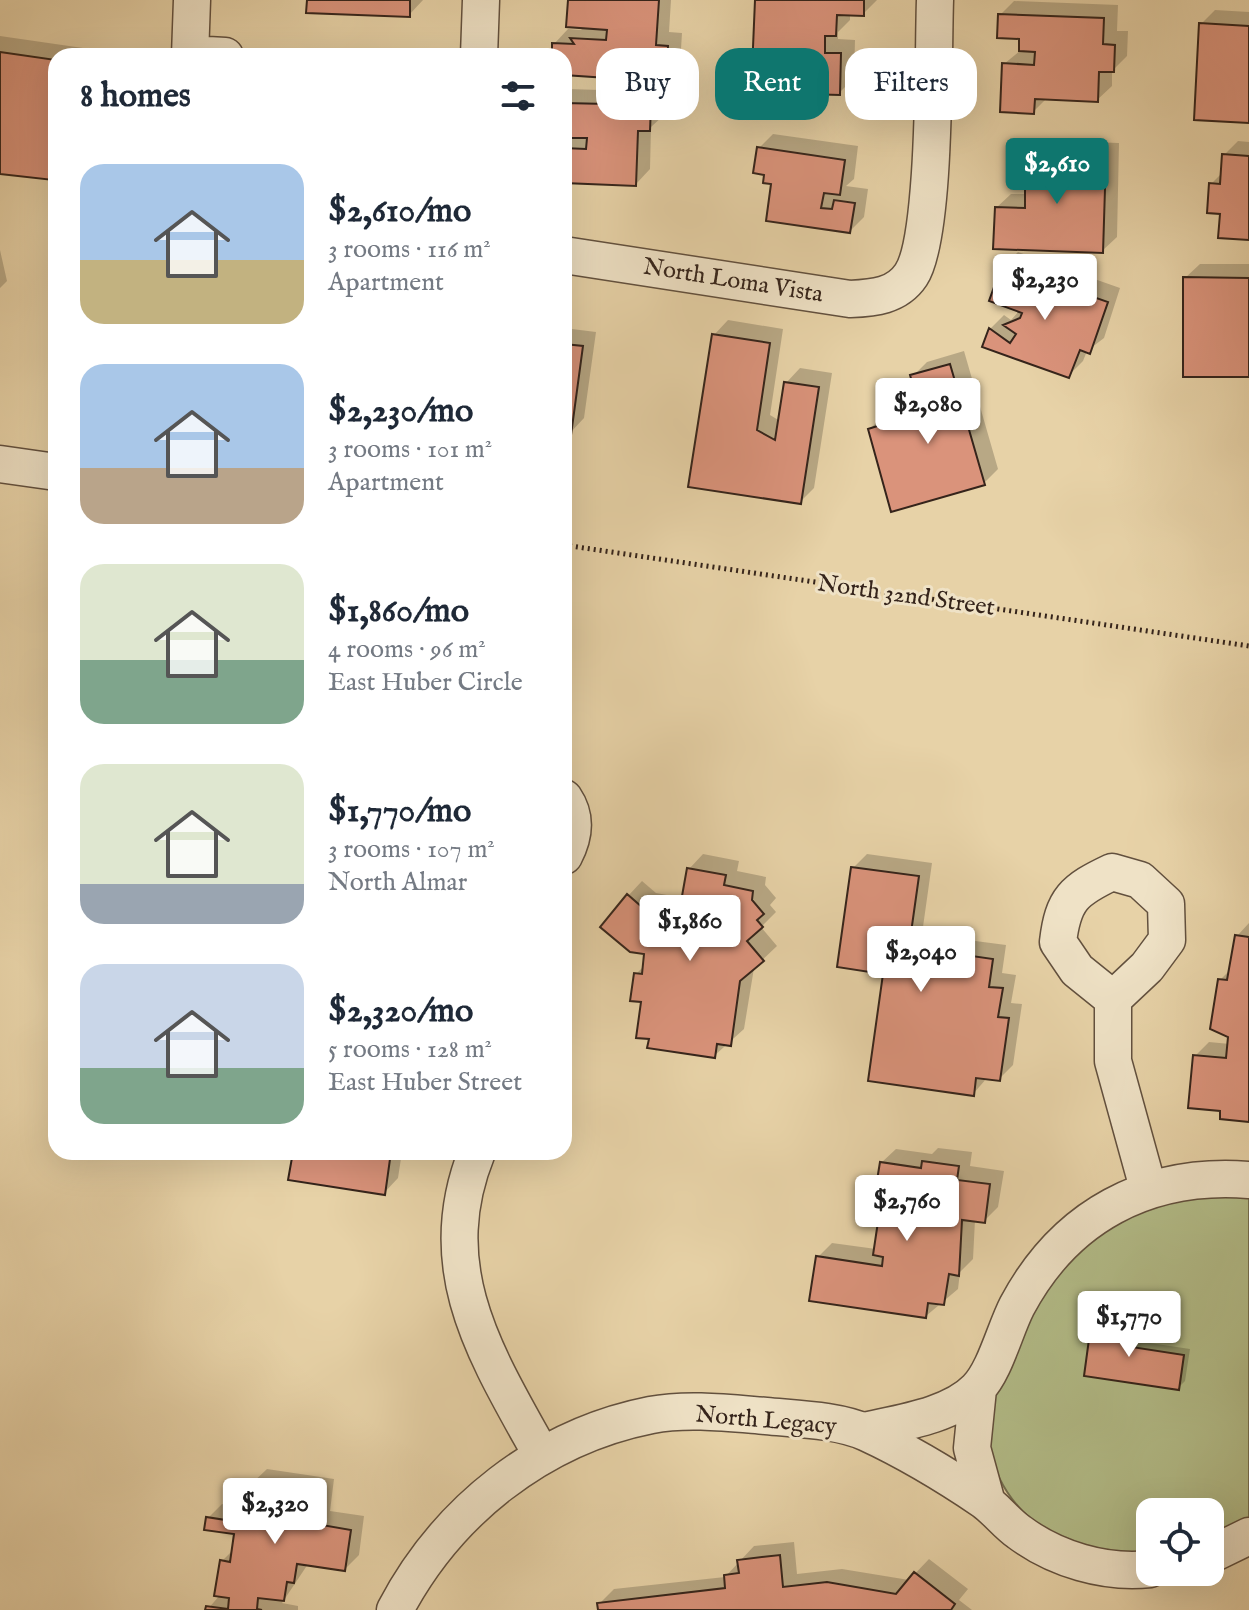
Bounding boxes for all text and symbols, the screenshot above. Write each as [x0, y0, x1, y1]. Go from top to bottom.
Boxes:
chip: Buy [596, 48, 699, 120]
chip: Rent [715, 48, 829, 120]
chip: Filters [845, 48, 977, 120]
icon: filters [496, 74, 540, 118]
text: 8 homes [80, 75, 191, 118]
pin: $2,610 [992, 138, 1122, 206]
text: $2,610 [1024, 147, 1090, 180]
text: $2,610/mo [328, 190, 471, 233]
icon: home [144, 196, 240, 292]
text: 3 rooms · 116 m² [328, 233, 491, 266]
street label: North Loma Vista [641, 251, 826, 311]
pin: $2,230 [980, 254, 1110, 322]
text: $2,230 [1011, 263, 1079, 296]
text: Apartment [328, 266, 444, 299]
pin: $2,080 [863, 378, 993, 446]
text: $2,080 [893, 387, 963, 420]
text: $2,230/mo [328, 390, 473, 433]
icon: home [144, 396, 240, 492]
text: 3 rooms · 101 m² [328, 433, 492, 466]
text: Apartment [328, 466, 444, 499]
street label: North 32nd Street [815, 568, 997, 624]
text: $1,860/mo [328, 590, 469, 633]
icon: home [144, 596, 240, 692]
text: 4 rooms · 96 m² [328, 633, 486, 666]
text: East Huber Circle [328, 666, 523, 699]
text: $1,770/mo [328, 790, 471, 833]
icon: home [144, 796, 240, 892]
text: 3 rooms · 107 m² [328, 833, 495, 866]
text: North Almar [328, 866, 467, 899]
pin: $1,860 [625, 895, 755, 963]
text: $1,860 [658, 904, 722, 937]
pin: $2,040 [856, 926, 986, 994]
text: $2,040 [885, 935, 957, 968]
text: $2,320/mo [328, 990, 473, 1033]
icon: home [144, 996, 240, 1092]
text: 5 rooms · 128 m² [328, 1033, 492, 1066]
text: East Huber Street [328, 1066, 522, 1099]
pin: $2,760 [842, 1175, 972, 1243]
text: $2,760 [873, 1184, 941, 1217]
pin: $1,770 [1064, 1291, 1194, 1359]
text: $1,770 [1096, 1300, 1162, 1333]
street label: North Legacy [694, 1399, 838, 1443]
pin: $2,320 [210, 1478, 340, 1546]
text: $2,320 [241, 1487, 309, 1520]
map controls [1136, 1498, 1224, 1586]
button: locate [1136, 1498, 1224, 1586]

